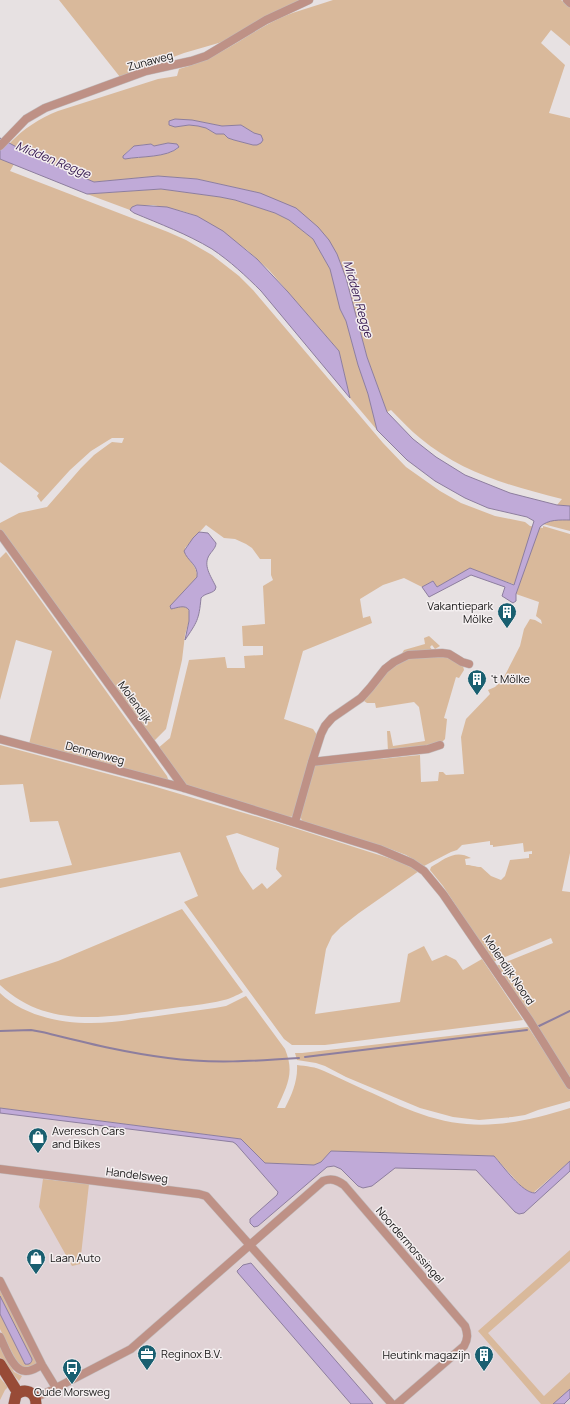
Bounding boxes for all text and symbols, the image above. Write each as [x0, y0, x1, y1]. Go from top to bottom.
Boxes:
street label: Zunaweg [125, 47, 174, 74]
water label: Midden Regge [13, 137, 94, 183]
water label: Midden Regge [339, 258, 378, 340]
place label: Vakantiepark Mölke [427, 598, 494, 626]
building icon: Vakantiepark Mölke [496, 601, 518, 629]
building icon: 't Mölke [466, 668, 488, 696]
place label: 't Mölke [491, 671, 531, 686]
street label: Molendijk [115, 678, 156, 726]
street label: Dennenweg [64, 737, 126, 768]
street label: Molendijk Noord [480, 932, 538, 1008]
place label: Averesch Cars and Bikes [52, 1123, 125, 1151]
shop icon: Averesch Cars and Bikes [27, 1126, 49, 1154]
street label: Handelsweg [105, 1163, 169, 1186]
street label: Noordermorssingel [373, 1203, 448, 1286]
shop icon: Laan Auto [25, 1247, 47, 1275]
place label: Laan Auto [50, 1250, 101, 1265]
office icon: Reginox B.V. [136, 1343, 158, 1371]
building icon: Heutink magazijn [473, 1344, 495, 1372]
place label: Reginox B.V. [161, 1346, 222, 1361]
place label: Heutink magazijn [383, 1347, 470, 1362]
bus stop icon: Oude Morsweg [61, 1357, 83, 1385]
place label: Oude Morsweg [34, 1384, 110, 1399]

